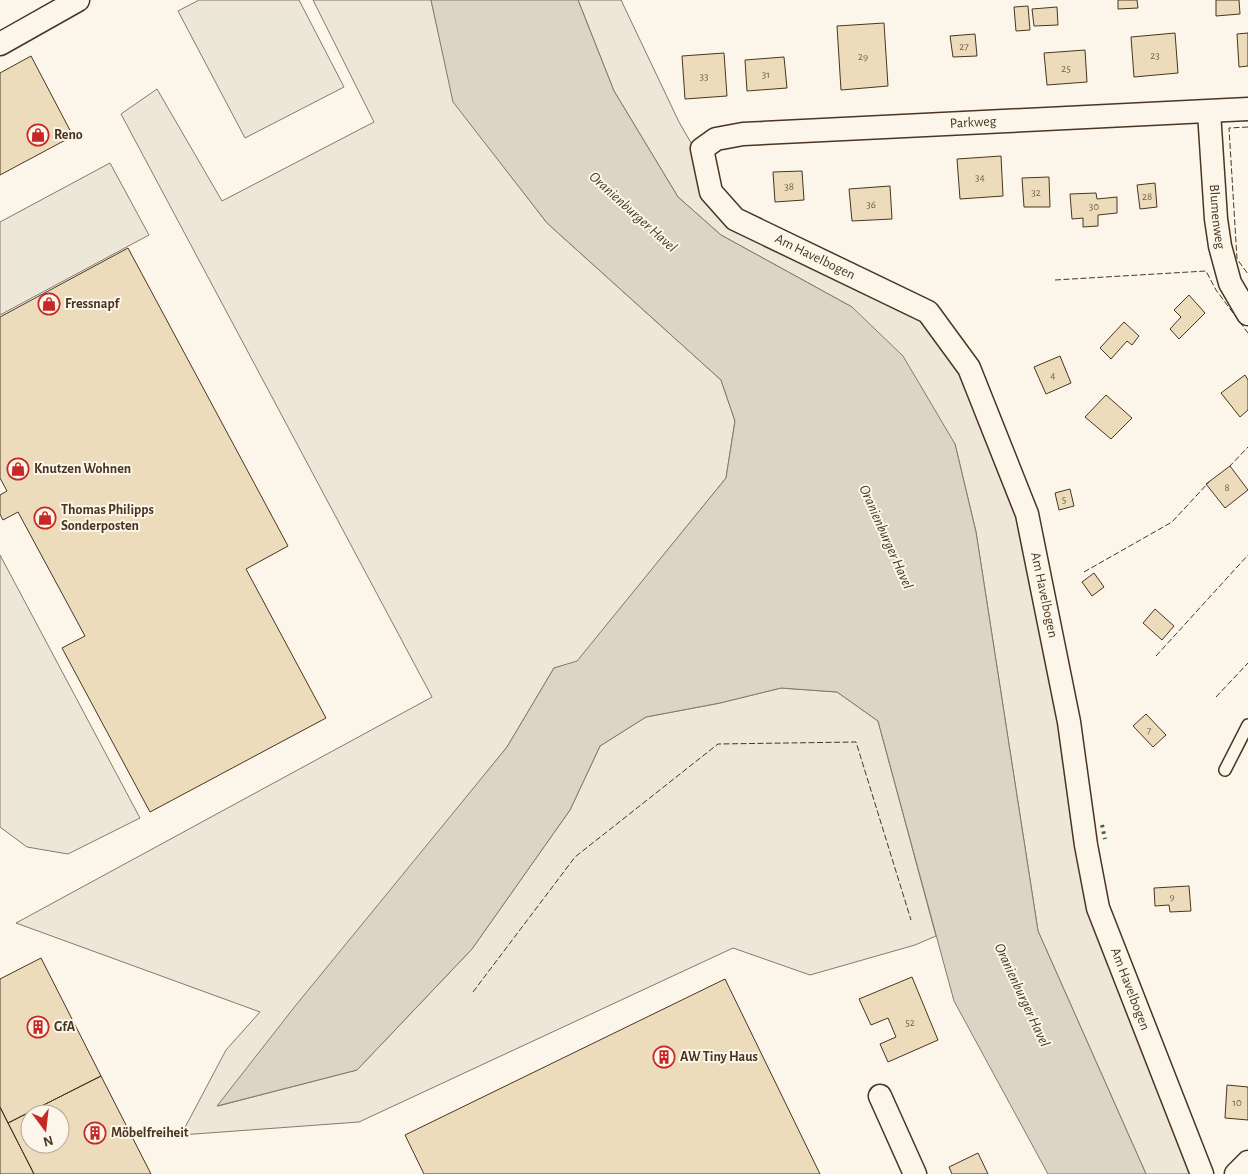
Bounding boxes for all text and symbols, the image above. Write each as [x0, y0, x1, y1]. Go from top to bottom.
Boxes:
house number: 27 [959, 41, 969, 52]
house number: 23 [1150, 50, 1160, 61]
house number: 29 [858, 51, 868, 62]
house number: 25 [1061, 63, 1071, 74]
house number: 31 [762, 69, 770, 80]
house number: 33 [699, 71, 709, 82]
street label: Parkweg [950, 114, 997, 131]
shop icon: Reno [26, 123, 50, 147]
place label: Reno [54, 128, 83, 142]
water label: Oranienburger Havel [586, 169, 680, 255]
house number: 34 [975, 172, 985, 183]
house number: 38 [784, 181, 794, 192]
street label: Blumenweg [1207, 184, 1227, 250]
house number: 32 [1031, 187, 1041, 198]
house number: 28 [1142, 191, 1152, 202]
house number: 36 [866, 199, 876, 210]
house number: 30 [1089, 201, 1099, 212]
street label: Am Havelbogen [773, 232, 857, 282]
shop icon: Fressnapf [37, 292, 61, 316]
place label: Fressnapf [65, 297, 120, 311]
house number: 4 [1050, 370, 1056, 381]
shop icon: Knutzen Wohnen [6, 457, 30, 481]
place label: Knutzen Wohnen [34, 462, 131, 476]
house number: 8 [1224, 482, 1230, 493]
water label: Oranienburger Havel [856, 483, 916, 592]
house number: 5 [1062, 494, 1067, 505]
place label: Thomas Philipps Sonderposten [61, 503, 154, 533]
shop icon: Thomas Philipps Sonderposten [33, 506, 57, 530]
street label: Am Havelbogen [1028, 551, 1060, 639]
house number: 7 [1147, 725, 1152, 736]
house number: 9 [1169, 891, 1175, 902]
water label: Oranienburger Havel [991, 941, 1053, 1049]
street label: Am Havelbogen [1108, 946, 1152, 1032]
building icon: GfA [26, 1015, 50, 1039]
house number: 52 [905, 1017, 915, 1028]
place label: GfA [54, 1020, 76, 1034]
building icon: AW Tiny Haus [652, 1045, 676, 1069]
place label: AW Tiny Haus [680, 1050, 758, 1064]
house number: 10 [1232, 1097, 1242, 1108]
north arrow [20, 1104, 70, 1154]
building icon: Möbelfreiheit [83, 1121, 107, 1145]
place label: Möbelfreiheit [111, 1126, 189, 1140]
text: N [42, 1133, 55, 1149]

